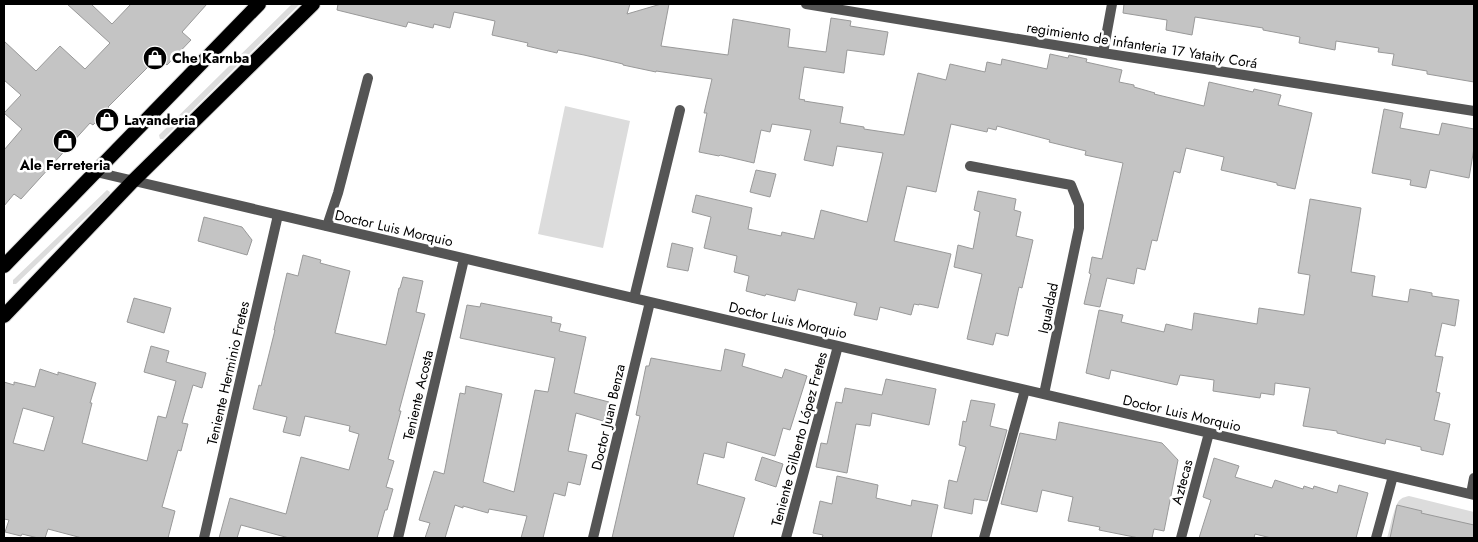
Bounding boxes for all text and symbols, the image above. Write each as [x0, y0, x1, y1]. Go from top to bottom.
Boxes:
street label: regimiento de infanteria 17 Yataity Corá [1025, 17, 1259, 73]
shop icon: Che Karnba [142, 45, 168, 71]
place label: Che Karnba [172, 48, 249, 68]
shop icon: Lavanderia [94, 107, 120, 133]
place label: Lavanderia [124, 110, 196, 130]
shop icon: Ale Ferreteria [52, 128, 78, 154]
place label: Ale Ferreteria [19, 155, 110, 175]
street label: Doctor Luis Morquio [333, 205, 455, 251]
street label: Igualdad [1033, 281, 1063, 335]
street label: Doctor Luis Morquio [727, 297, 849, 343]
street label: Teniente Herminio Fretes [202, 299, 254, 447]
street label: Teniente Acosta [398, 348, 438, 442]
street label: Teniente Gilberto López Fretes [766, 349, 832, 528]
street label: Doctor Juan Benza [586, 362, 630, 472]
street label: Doctor Luis Morquio [1121, 390, 1243, 436]
street label: Aztecas [1166, 457, 1198, 507]

